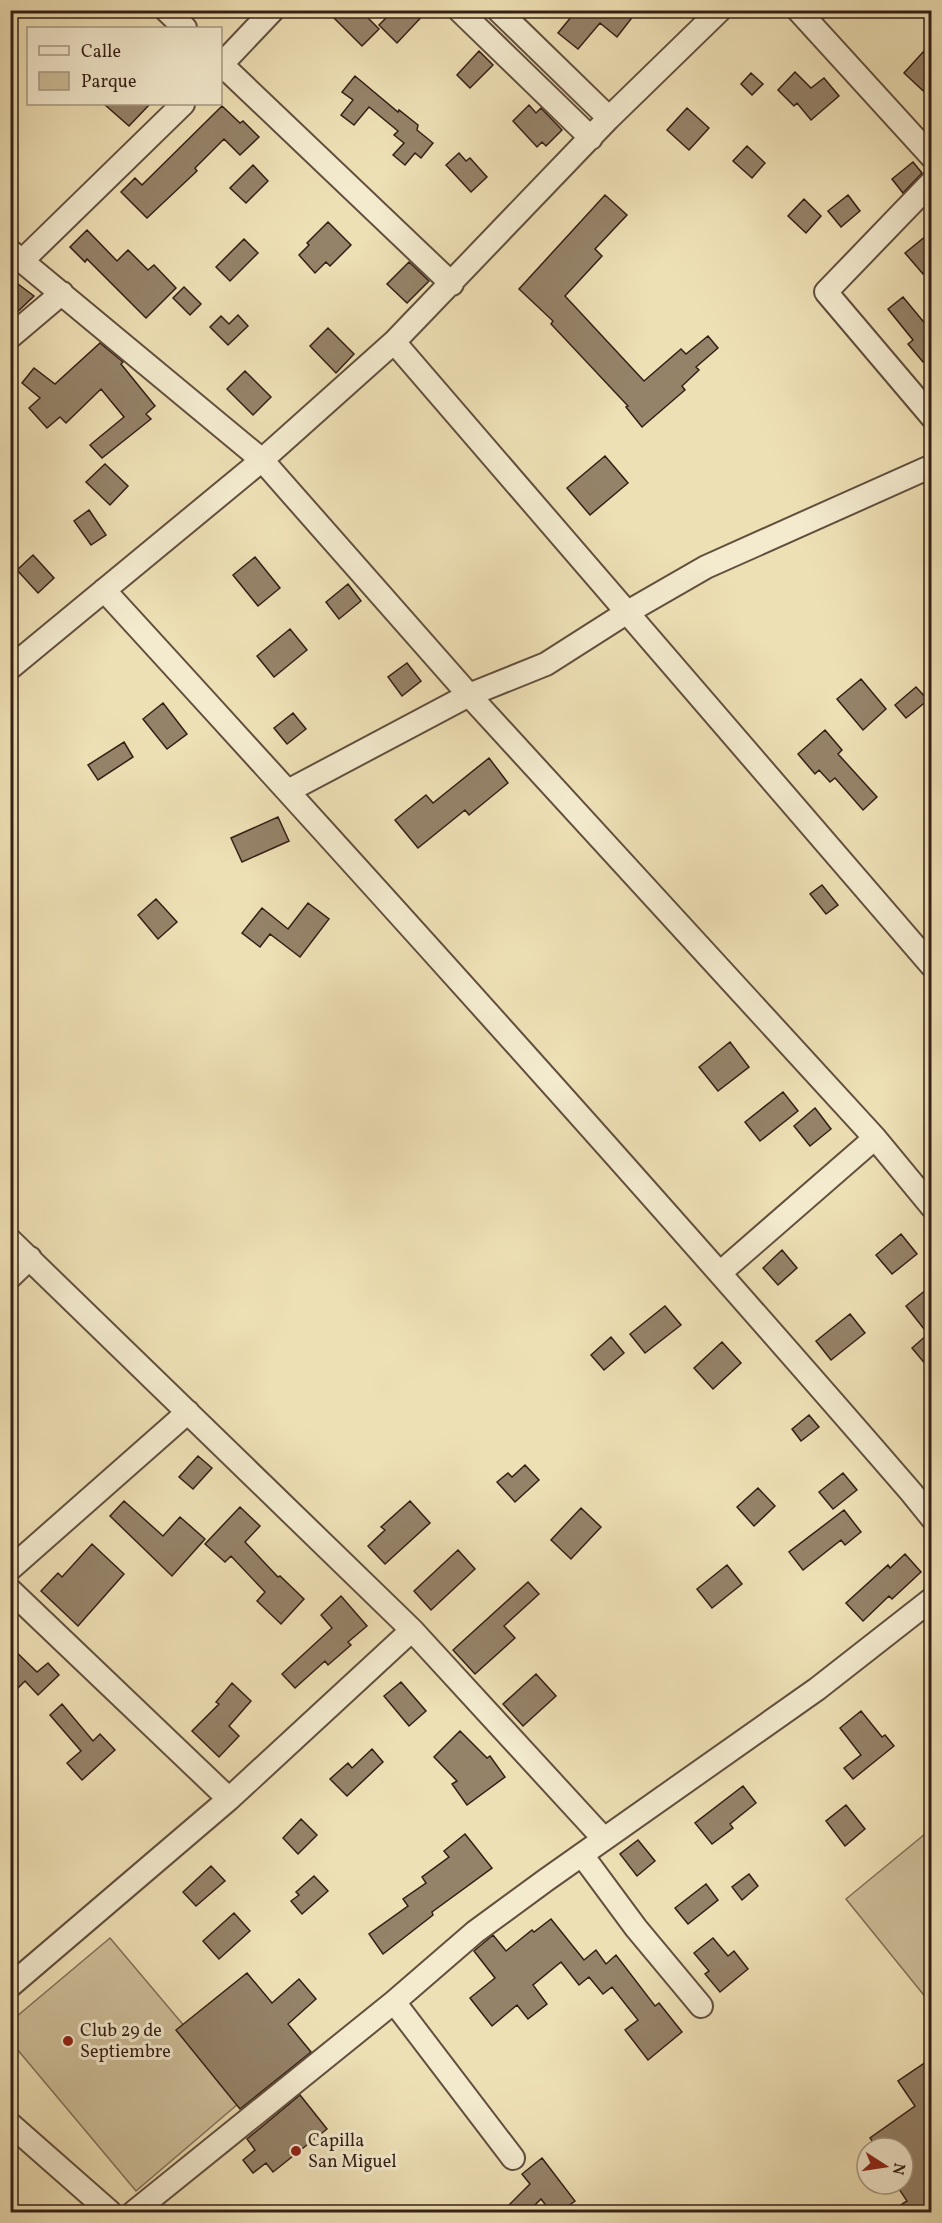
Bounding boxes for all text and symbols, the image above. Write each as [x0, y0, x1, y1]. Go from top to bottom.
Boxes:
legend [27, 27, 222, 105]
text: Calle [81, 40, 121, 65]
text: Parque [81, 70, 136, 95]
place label: Club 29 de Septiembre [80, 2019, 171, 2065]
marker: Club 29 de Septiembre [61, 2034, 75, 2048]
place label: Capilla San Miguel [308, 2129, 397, 2175]
north arrow [855, 2136, 915, 2196]
marker: Capilla San Miguel [289, 2144, 303, 2158]
text: N [886, 2161, 910, 2177]

